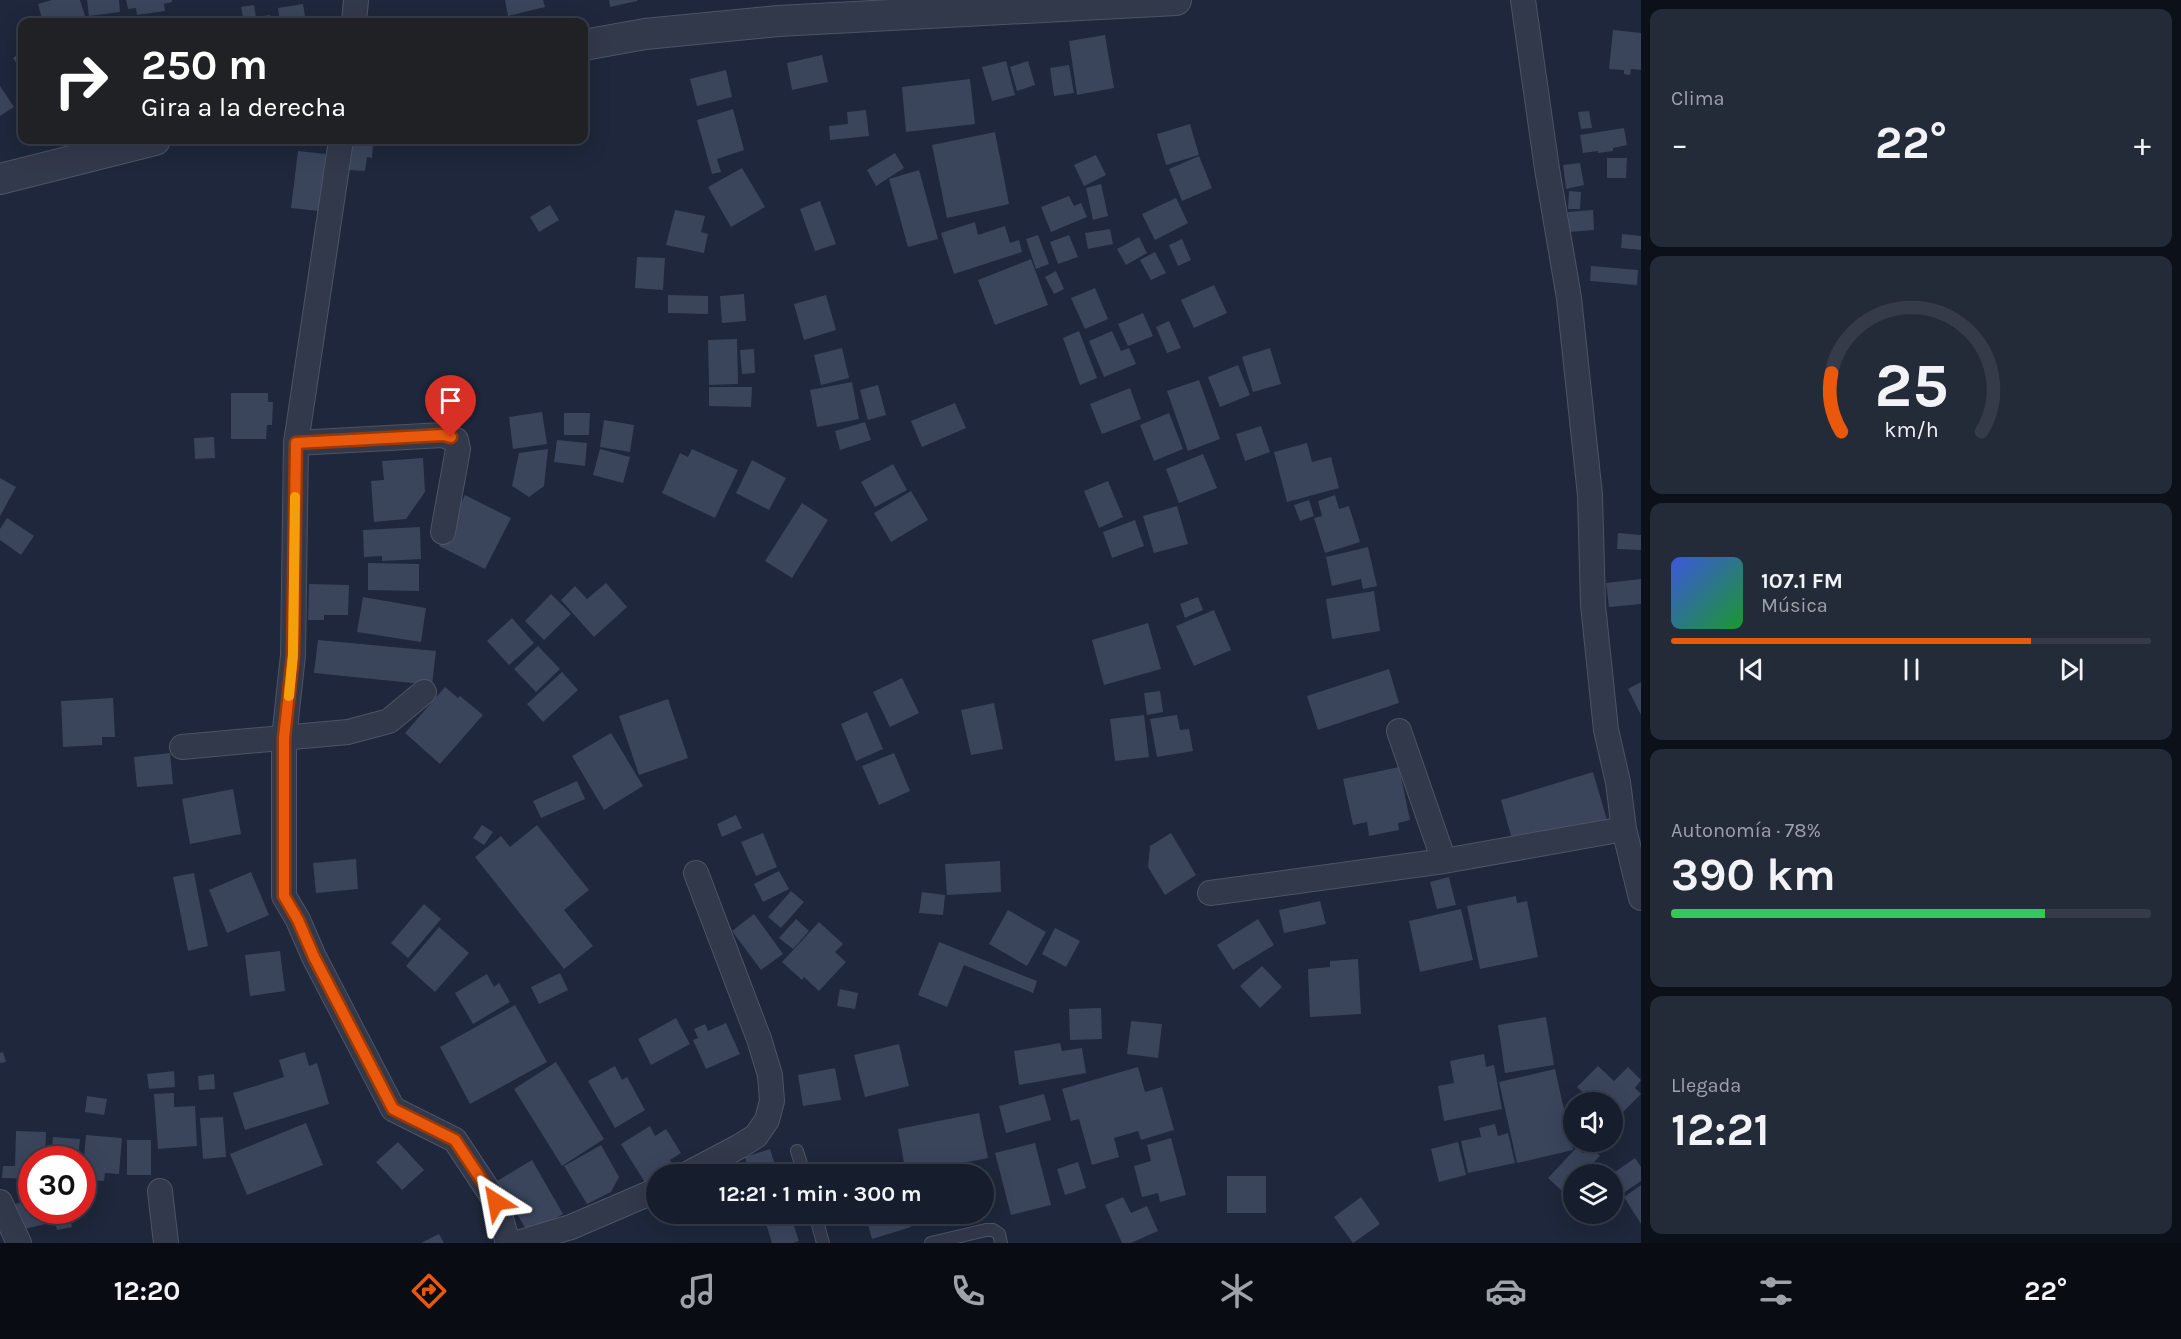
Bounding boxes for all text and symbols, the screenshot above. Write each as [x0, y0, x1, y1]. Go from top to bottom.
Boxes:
text: 250 m [141, 40, 268, 90]
icon: right [42, 42, 120, 120]
text: Clima [1671, 87, 1725, 110]
text: Gira a la derecha [141, 91, 346, 123]
text: 22° [1875, 117, 1947, 169]
text: − [1671, 125, 1688, 163]
text: + [2134, 125, 2151, 163]
text: 25 [1874, 349, 1948, 422]
pin [425, 375, 476, 437]
icon: arrive [434, 384, 467, 417]
text: km/h [1884, 417, 1938, 442]
text: 107.1 FM [1761, 568, 1843, 594]
text: Música [1761, 594, 1828, 617]
icon: previous [1735, 653, 1768, 686]
icon: pause [1895, 653, 1928, 686]
icon: next [2055, 653, 2088, 686]
text: Autonomía · 78% [1671, 819, 1821, 842]
text: 390 km [1671, 849, 1836, 901]
text: Llegada [1671, 1074, 1741, 1097]
map controls [1563, 1092, 1623, 1224]
button: sound [1563, 1092, 1623, 1152]
text: 12:21 [1671, 1104, 1770, 1156]
speed limit sign: 30 [18, 1146, 96, 1224]
button: layers [1563, 1164, 1623, 1224]
position arrow [464, 1170, 528, 1234]
text: 12:21 · 1 min · 300 m [718, 1181, 922, 1207]
icon: directions [408, 1270, 450, 1312]
icon: music [677, 1270, 719, 1312]
icon: phone [947, 1270, 989, 1312]
icon: climate [1216, 1270, 1258, 1312]
icon: car [1485, 1270, 1527, 1312]
icon: filters [1755, 1270, 1797, 1312]
text: 12:20 [114, 1275, 180, 1307]
text: 22° [2024, 1275, 2067, 1307]

